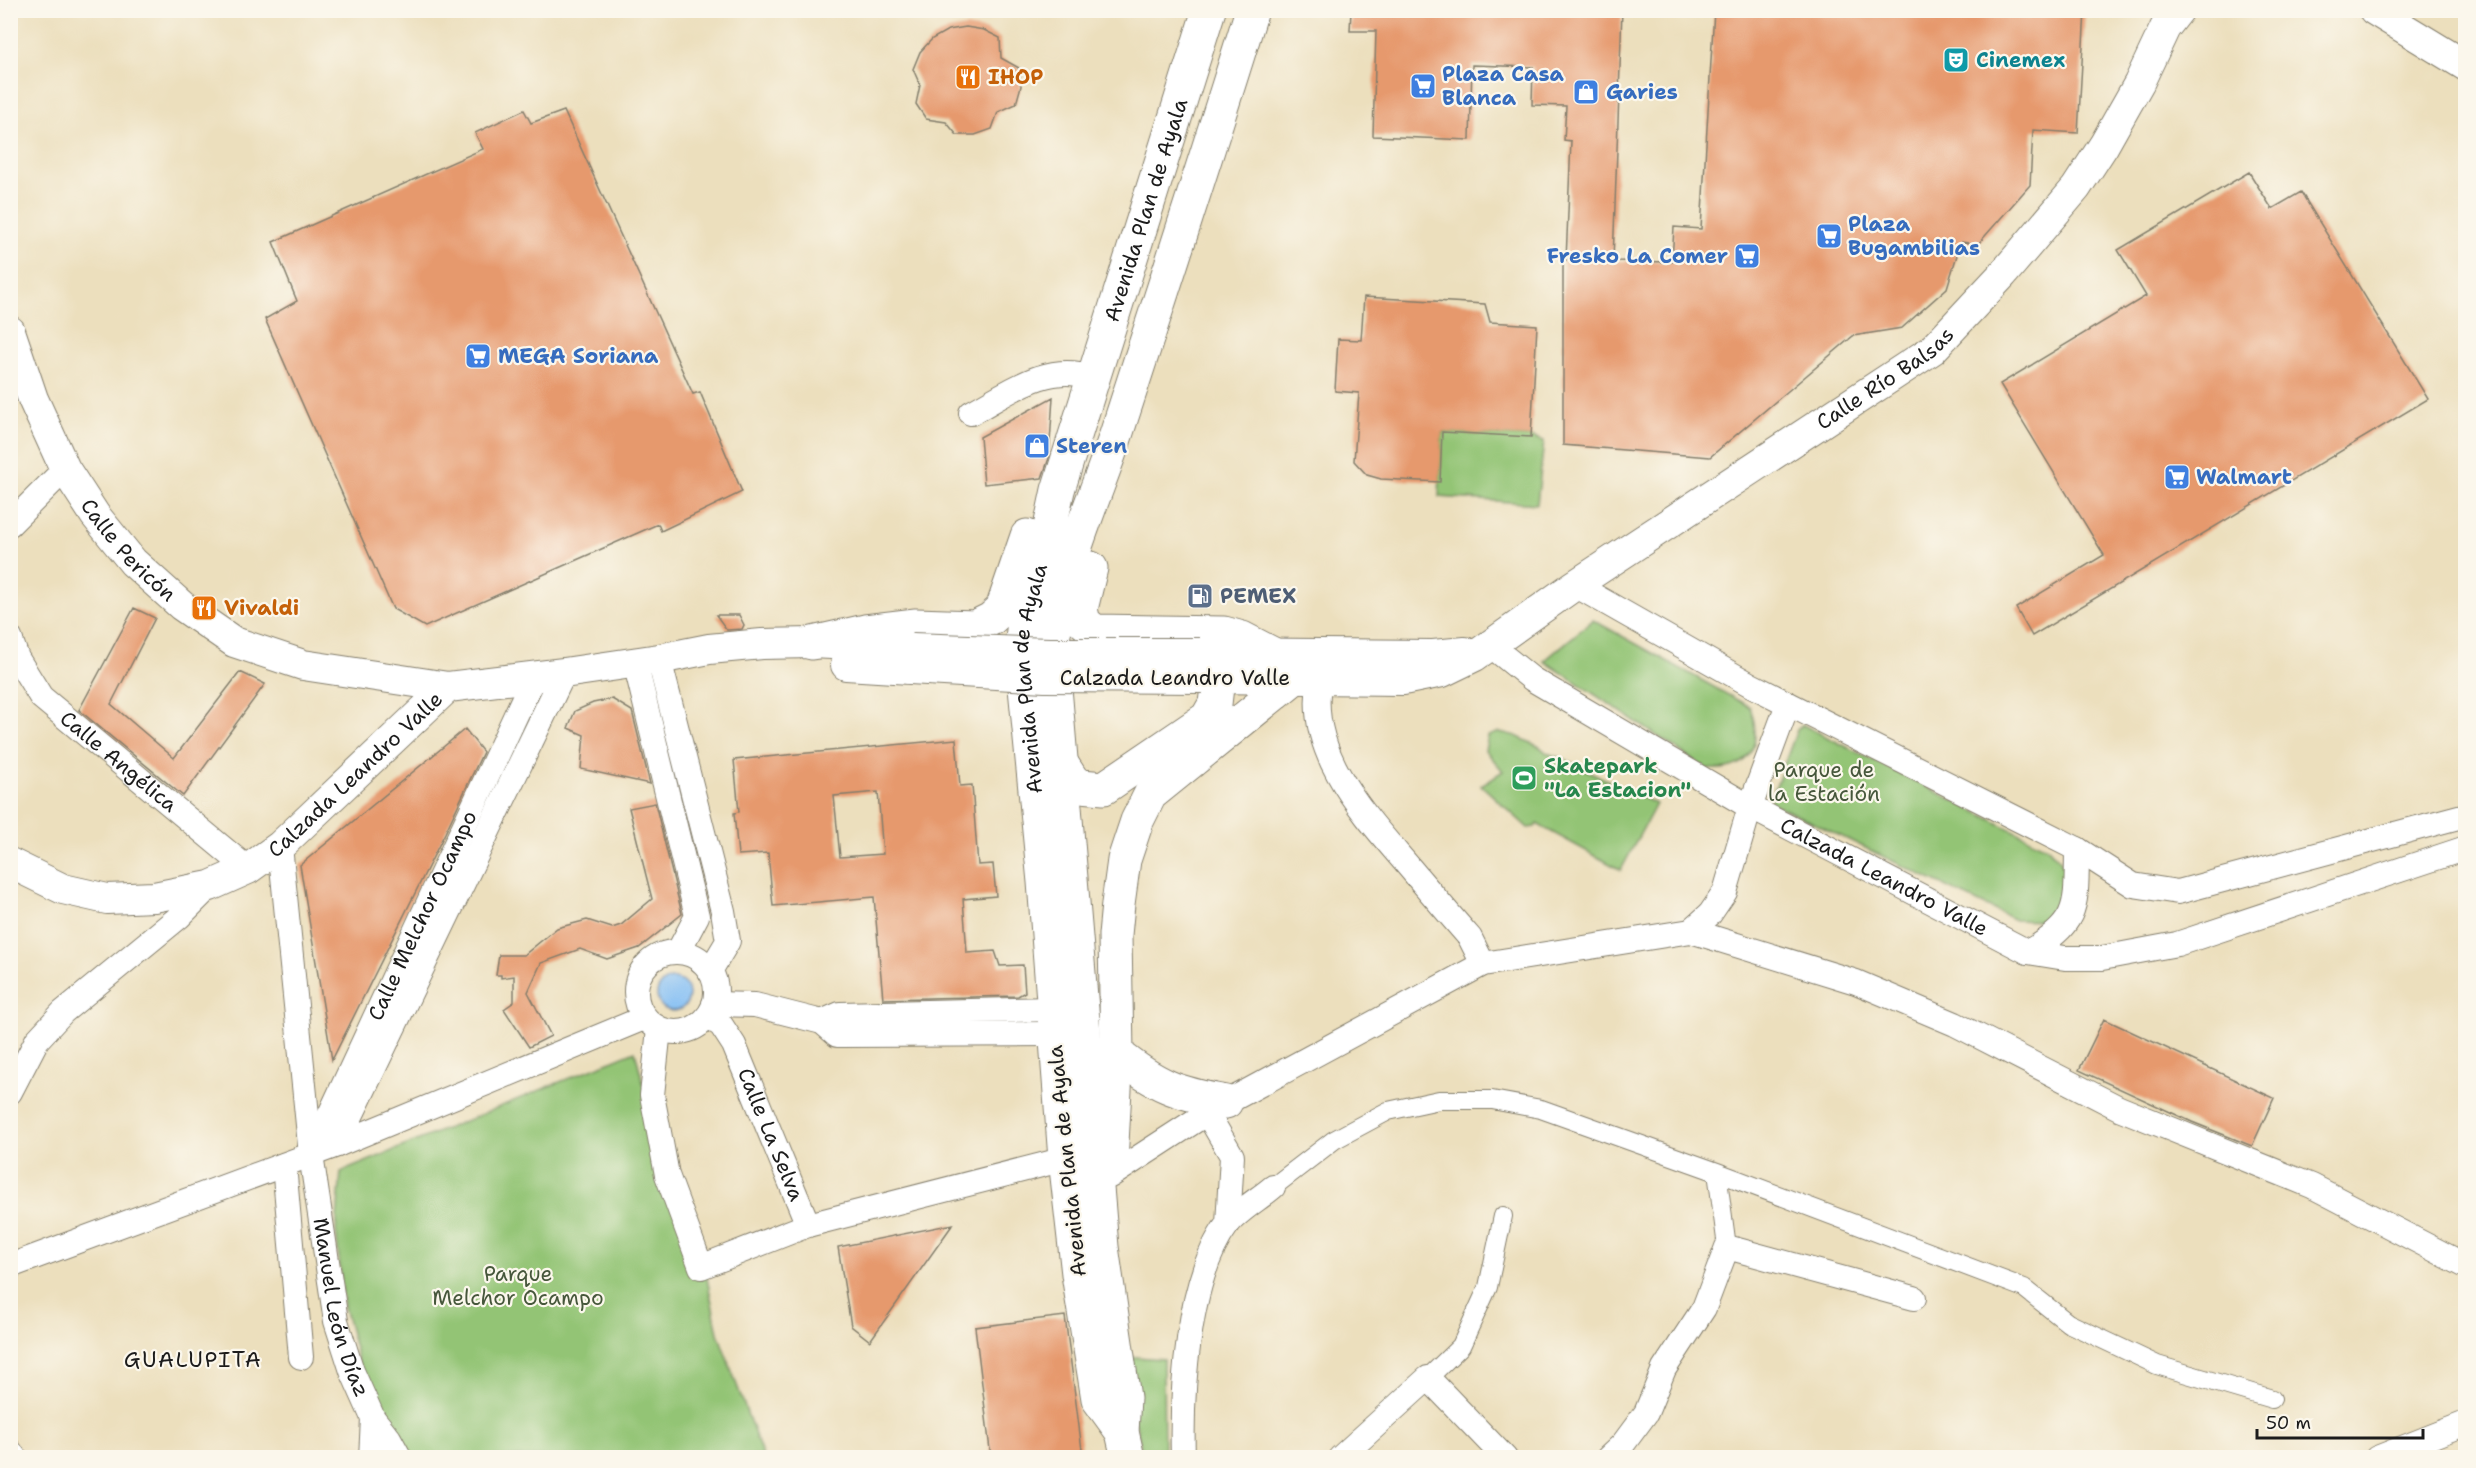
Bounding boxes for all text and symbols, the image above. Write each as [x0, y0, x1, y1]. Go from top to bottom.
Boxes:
theatre icon: Cinemex [1941, 45, 1971, 75]
place label: Cinemex [1976, 46, 2065, 74]
place label: Plaza Casa Blanca [1442, 60, 1564, 112]
restaurant icon: IHOP [953, 62, 983, 92]
place label: IHOP [988, 63, 1044, 91]
supermarket icon: Plaza Casa Blanca [1408, 71, 1438, 101]
shop icon: Garies [1571, 77, 1601, 107]
place label: Garies [1606, 78, 1678, 106]
street label: Avenida Plan de Ayala [1098, 95, 1194, 325]
place label: Plaza Bugambilias [1848, 210, 1980, 262]
supermarket icon: Plaza Bugambilias [1814, 221, 1844, 251]
supermarket icon: Fresko La Comer [1732, 241, 1762, 271]
place label: Fresko La Comer [1547, 242, 1728, 270]
street label: Calle Río Balsas [1811, 321, 1960, 436]
supermarket icon: MEGA Soriana [463, 341, 493, 371]
place label: MEGA Soriana [498, 342, 659, 370]
shop icon: Steren [1022, 431, 1052, 461]
place label: Steren [1056, 432, 1127, 460]
supermarket icon: Walmart [2162, 462, 2192, 492]
place label: Walmart [2196, 463, 2292, 491]
street label: Calle Pericón [74, 493, 182, 608]
street label: Avenida Plan de Ayala [1006, 560, 1054, 795]
fuel station icon: PEMEX [1185, 581, 1215, 611]
place label: PEMEX [1220, 582, 1296, 610]
restaurant icon: Vivaldi [189, 593, 219, 623]
place label: Vivaldi [224, 594, 299, 622]
street label: Calzada Leandro Valle [1060, 664, 1290, 692]
street label: Calzada Leandro Valle [262, 685, 449, 864]
street label: Calle Angélica [54, 705, 183, 819]
place label: Skatepark "La Estacion" [1544, 752, 1691, 804]
park label: Parque de la Estación [1768, 756, 1880, 808]
sports icon: Skatepark "La Estacion" [1509, 763, 1539, 793]
street label: Calle Melchor Ocampo [361, 806, 483, 1025]
street label: Calzada Leandro Valle [1775, 811, 1993, 943]
street label: Avenida Plan de Ayala [1041, 1044, 1093, 1278]
street label: Calle La Selva [731, 1064, 811, 1205]
street label: Manuel León Díaz [307, 1216, 376, 1401]
park label: Parque Melchor Ocampo [432, 1260, 604, 1312]
district label: GUALUPITA [124, 1345, 262, 1374]
scale bar [2257, 1402, 2424, 1440]
text: 50 m [2266, 1411, 2311, 1435]

